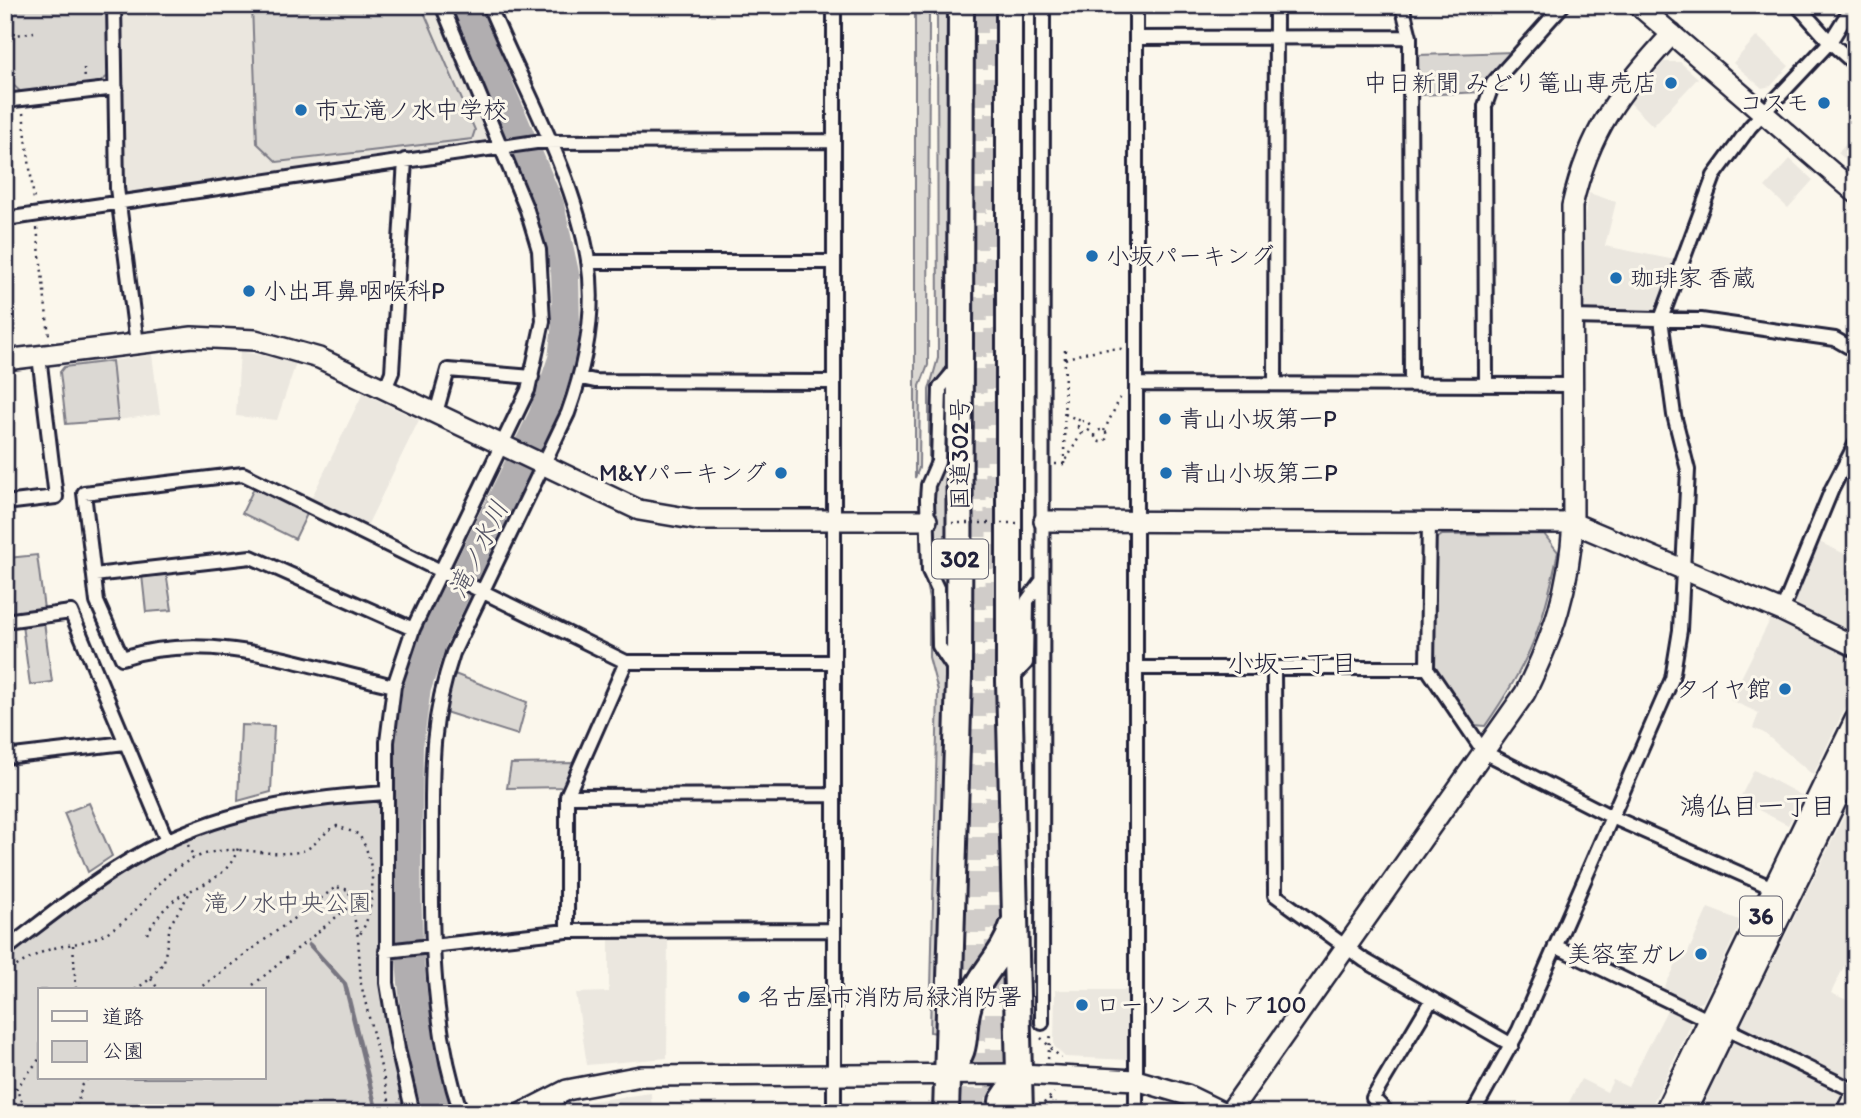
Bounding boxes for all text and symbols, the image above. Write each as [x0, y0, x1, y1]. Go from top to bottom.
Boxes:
place label: 中日新聞 みどり篭山専売店 [1364, 68, 1657, 97]
marker: 中日新聞 みどり篭山専売店 [1663, 75, 1679, 91]
place label: コスモ [1739, 88, 1810, 117]
place label: 市立滝ノ水中学校 [315, 95, 507, 124]
marker: コスモ [1816, 95, 1832, 111]
marker: 市立滝ノ水中学校 [293, 102, 309, 118]
place label: 小坂パーキング [1106, 241, 1274, 270]
marker: 小坂パーキング [1084, 248, 1100, 264]
place label: 珈琲家 香蔵 [1630, 263, 1755, 292]
marker: 珈琲家 香蔵 [1608, 270, 1624, 286]
place label: 小出耳鼻咽喉科P [263, 276, 445, 305]
marker: 小出耳鼻咽喉科P [241, 283, 257, 299]
street label: 国道302号 [945, 398, 974, 510]
place label: 青山小坂第一P [1179, 404, 1337, 433]
marker: 青山小坂第一P [1157, 411, 1173, 427]
place label: M&Yパーキング [599, 458, 767, 487]
place label: 青山小坂第二P [1180, 458, 1338, 487]
marker: M&Yパーキング [773, 465, 789, 481]
marker: 青山小坂第二P [1158, 465, 1174, 481]
water label: 滝ノ水川 [441, 495, 515, 603]
road number: 302 [932, 540, 988, 579]
district label: 小坂二丁目 [1227, 647, 1357, 679]
place label: タイヤ館 [1676, 674, 1771, 703]
marker: タイヤ館 [1777, 681, 1793, 697]
district label: 鴻仏目一丁目 [1680, 790, 1836, 822]
park label: 滝ノ水中央公園 [204, 888, 372, 917]
road number: 36 [1740, 897, 1782, 936]
place label: 美容室ガレ [1567, 939, 1687, 968]
marker: 美容室ガレ [1693, 946, 1709, 962]
place label: 名古屋市消防局緑消防署 [758, 982, 1022, 1011]
legend [38, 988, 266, 1080]
marker: 名古屋市消防局緑消防署 [736, 989, 752, 1005]
place label: ローソンストア100 [1096, 990, 1307, 1019]
marker: ローソンストア100 [1074, 997, 1090, 1013]
text: 道路 [102, 1004, 144, 1029]
text: 公園 [102, 1038, 144, 1063]

